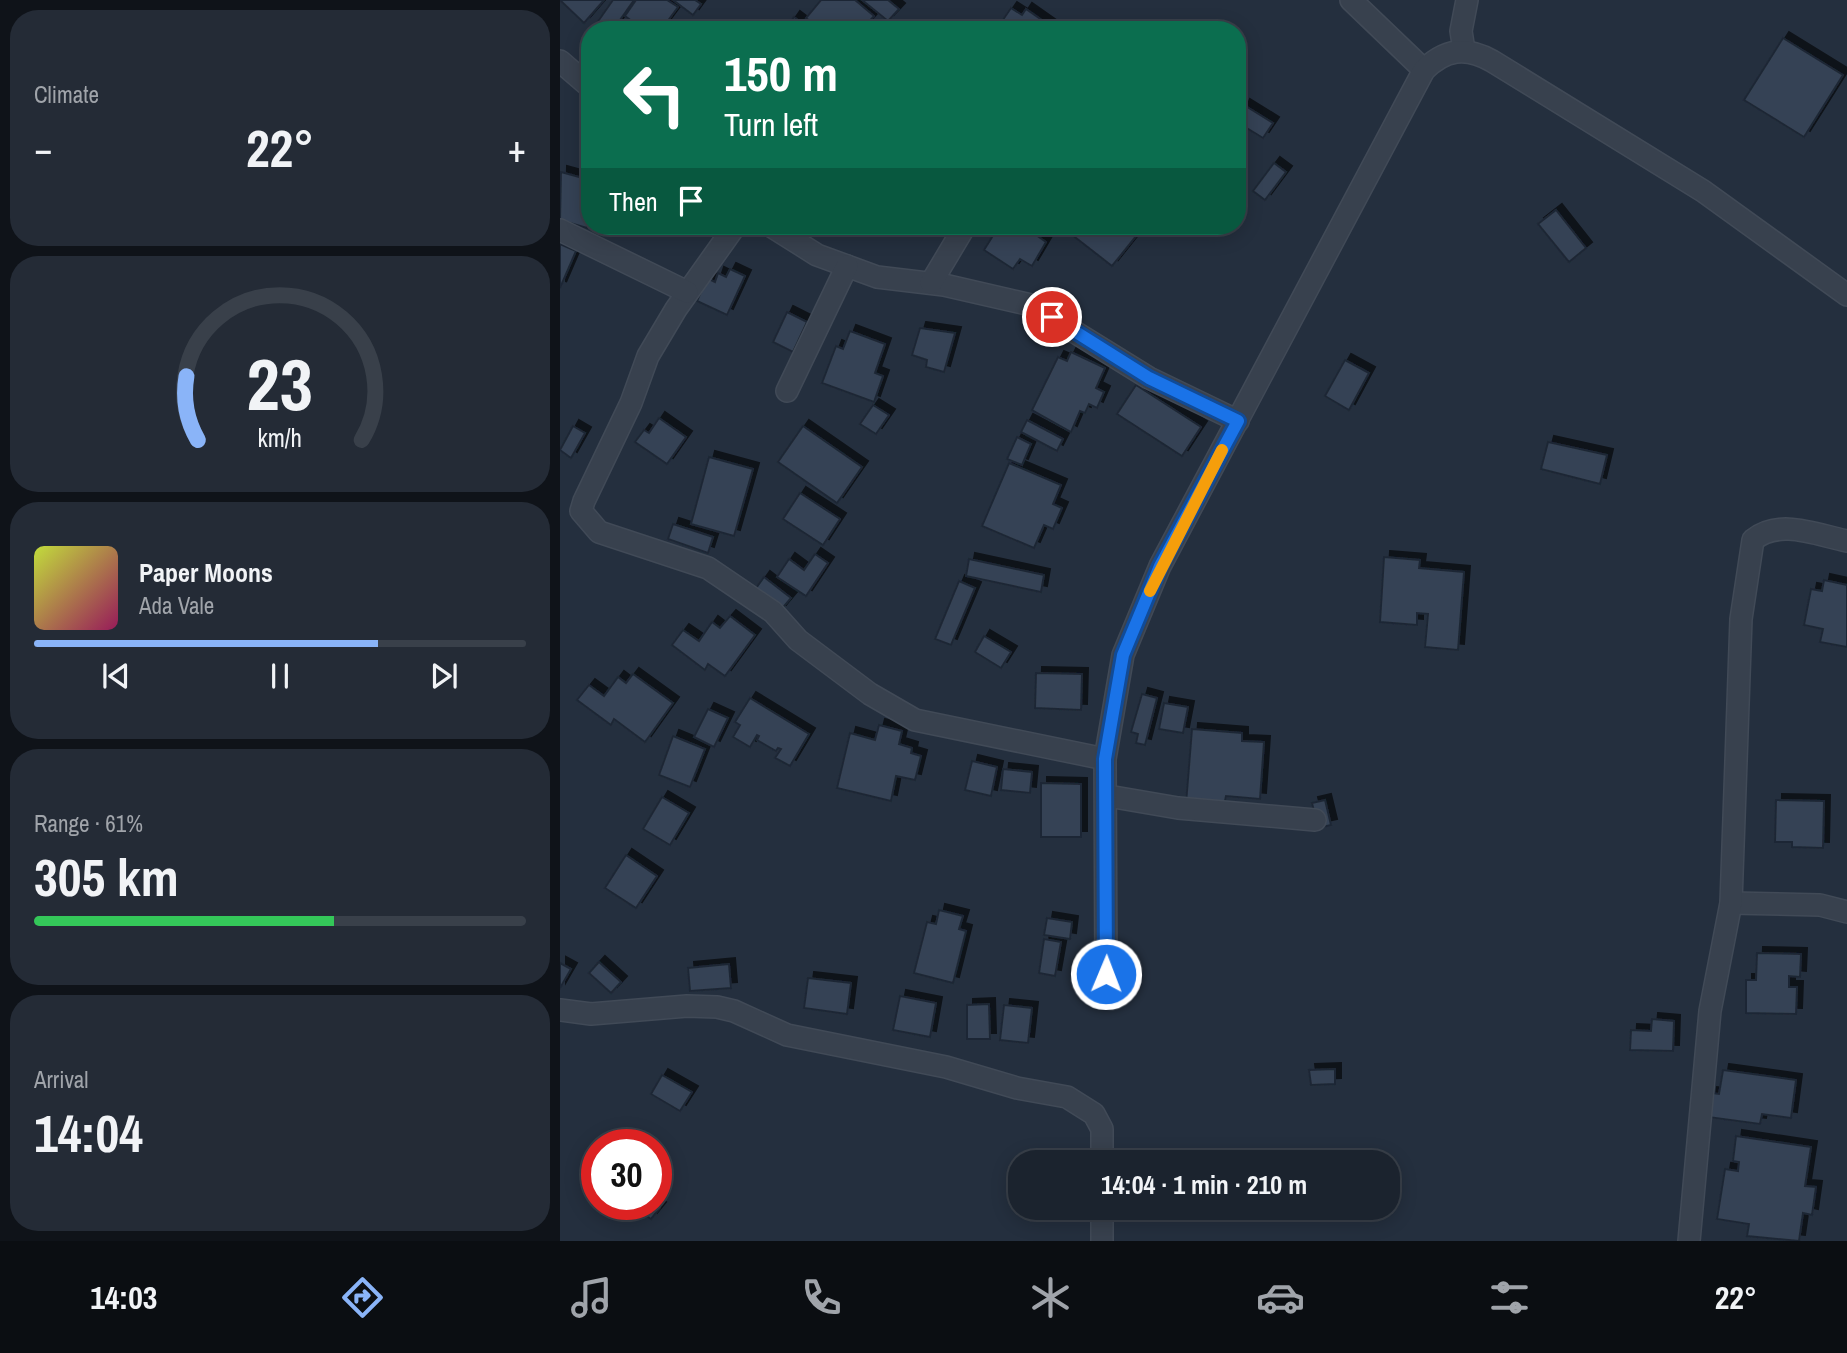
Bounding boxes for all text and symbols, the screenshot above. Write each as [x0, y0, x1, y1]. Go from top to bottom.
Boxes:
text: 150 m [724, 40, 838, 106]
icon: left [609, 49, 700, 140]
text: Climate [34, 79, 99, 110]
text: Turn left [724, 103, 818, 146]
text: 22° [246, 113, 314, 183]
text: − [34, 123, 52, 174]
text: + [508, 123, 526, 174]
icon: arrive [672, 182, 710, 220]
text: Then [609, 184, 658, 219]
pin [1022, 287, 1082, 347]
icon: arrive [1033, 298, 1071, 336]
text: 23 [247, 336, 313, 434]
text: km/h [258, 421, 302, 455]
text: Paper Moons [139, 555, 273, 590]
text: Ada Vale [139, 590, 214, 621]
icon: previous [97, 657, 135, 695]
icon: pause [261, 657, 299, 695]
icon: next [425, 657, 463, 695]
text: Range · 61% [34, 808, 143, 839]
text: 305 km [34, 842, 179, 912]
position arrow [1069, 937, 1143, 1011]
text: Arrival [34, 1064, 89, 1095]
text: 14:04 [34, 1098, 143, 1168]
speed limit sign: 30 [581, 1129, 672, 1220]
text: 14:04 · 1 min · 210 m [1101, 1167, 1307, 1202]
icon: directions [338, 1273, 387, 1322]
icon: music [567, 1273, 616, 1322]
icon: phone [797, 1273, 846, 1322]
icon: climate [1026, 1273, 1075, 1322]
icon: car [1256, 1273, 1305, 1322]
icon: filters [1485, 1273, 1534, 1322]
text: 14:03 [90, 1276, 157, 1319]
text: 22° [1715, 1276, 1757, 1319]

